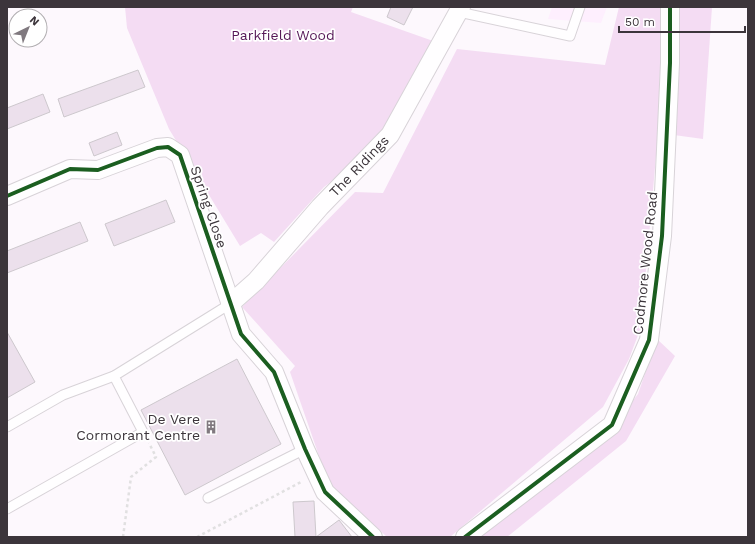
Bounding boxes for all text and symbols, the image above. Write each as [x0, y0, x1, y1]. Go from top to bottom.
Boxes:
north arrow [8, 8, 48, 48]
scale bar [619, 8, 745, 34]
text: N [27, 14, 42, 29]
text: 50 m [625, 15, 655, 29]
park label: Parkfield Wood [231, 27, 335, 43]
street label: The Ridings [326, 132, 392, 200]
street label: Spring Close [187, 164, 231, 250]
street label: Codmore Wood Road [630, 191, 660, 335]
place label: De Vere Cormorant Centre [76, 411, 200, 443]
building icon: De Vere Cormorant Centre [203, 419, 219, 435]

